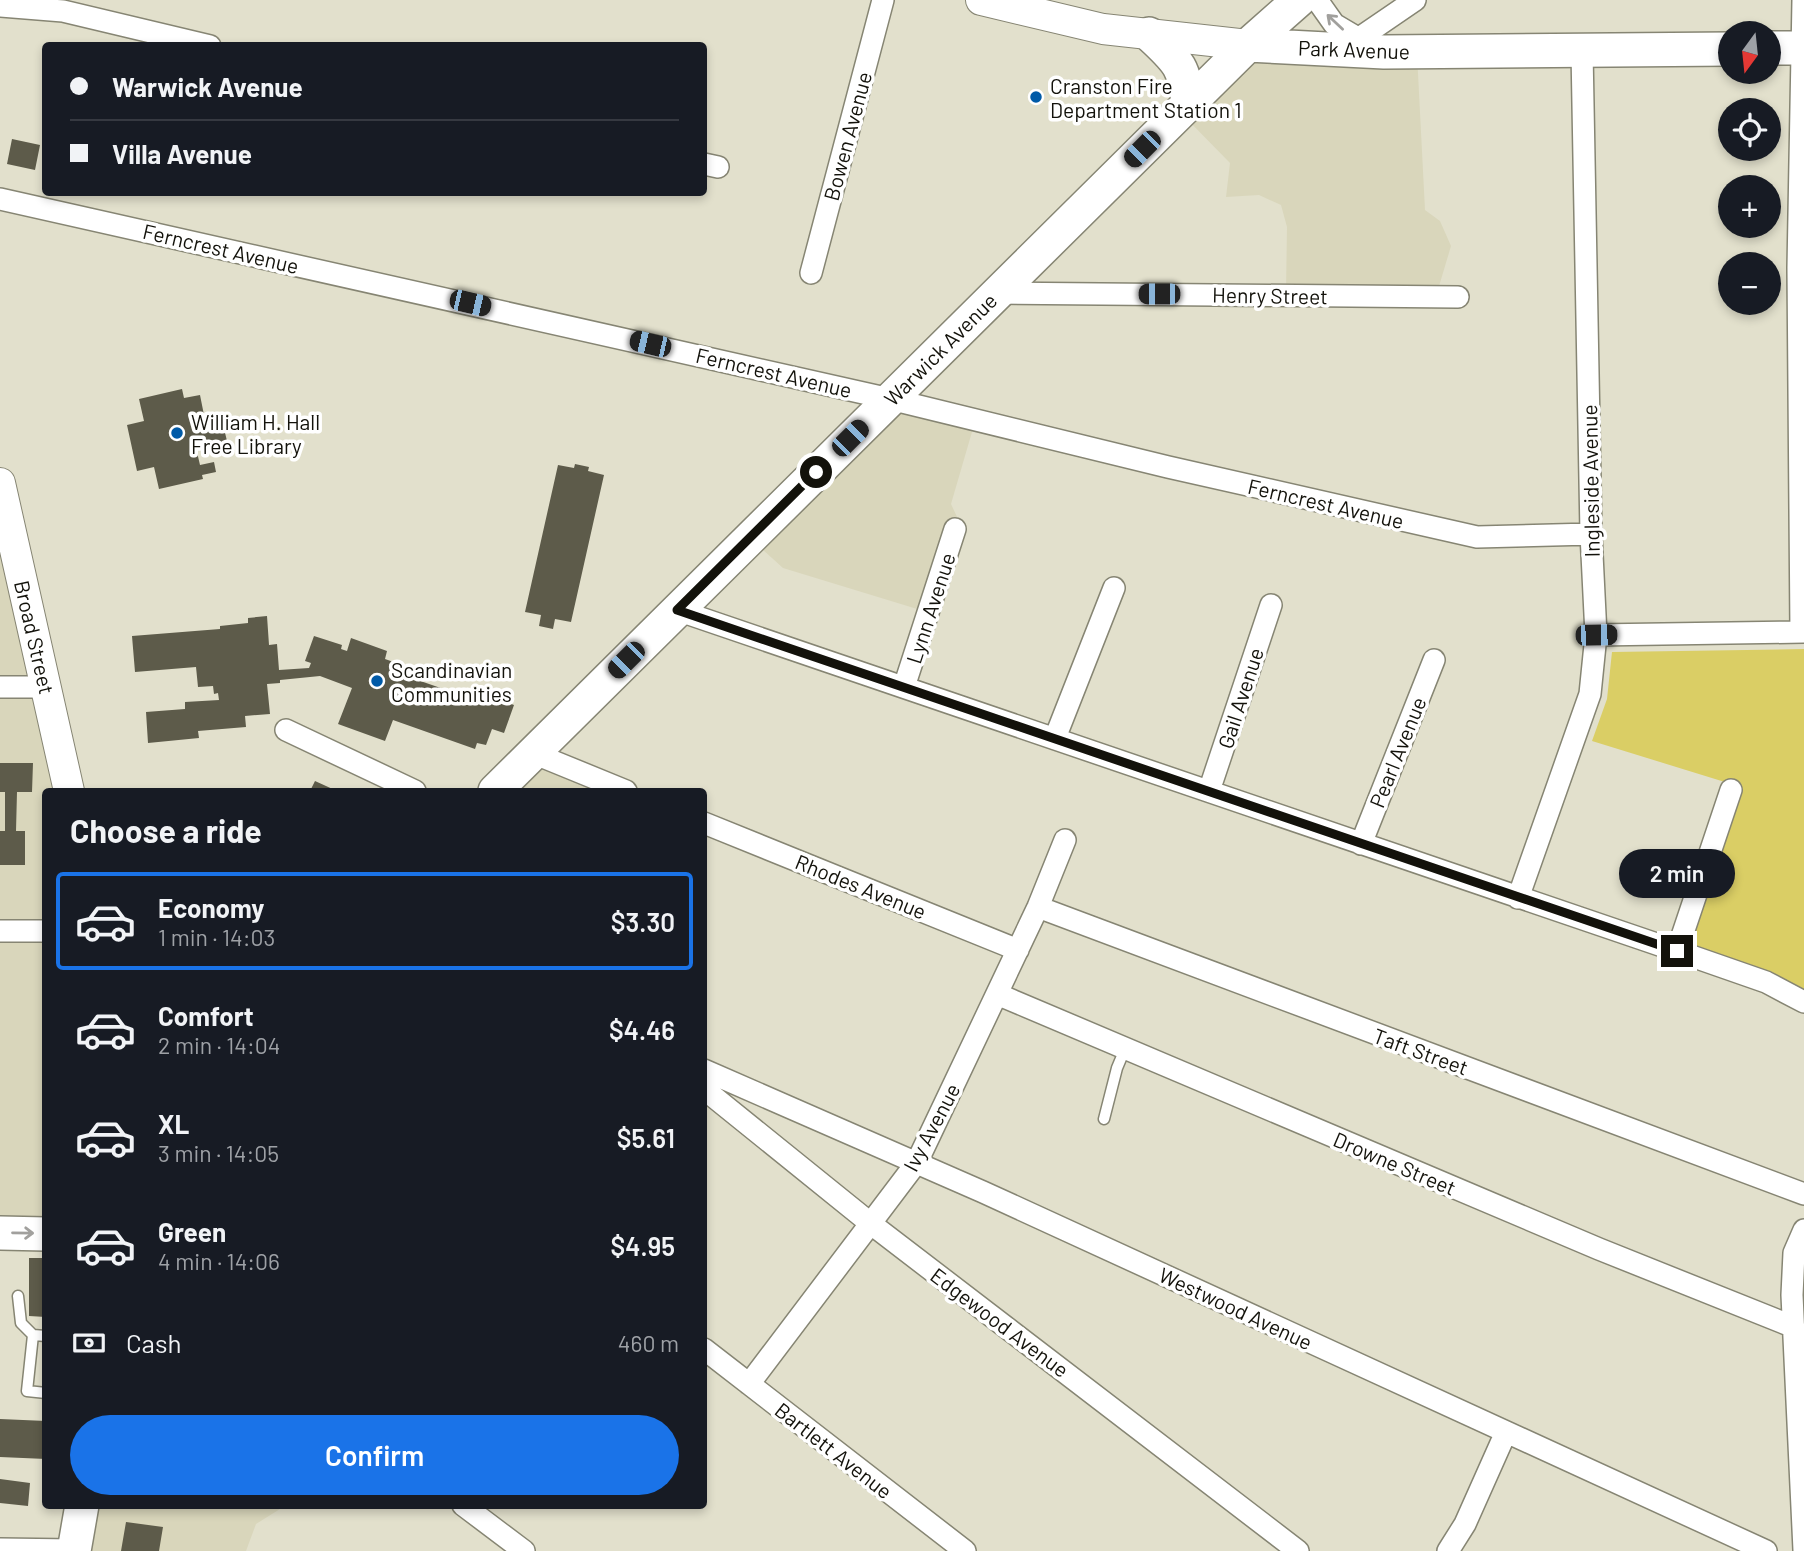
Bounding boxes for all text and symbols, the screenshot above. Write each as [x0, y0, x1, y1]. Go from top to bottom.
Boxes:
one-way arrow [1327, 14, 1344, 31]
north arrow [1718, 21, 1782, 84]
map controls [1718, 21, 1781, 315]
street label: Park Avenue [1297, 35, 1411, 63]
street label: Bowen Avenue [818, 69, 876, 203]
text: Warwick Avenue [112, 71, 303, 102]
place label: Cranston Fire Department Station 1 [1050, 73, 1242, 122]
marker: Cranston Fire Department Station 1 [1028, 89, 1044, 105]
button: locate [1718, 98, 1781, 161]
car [1120, 127, 1165, 171]
text: Villa Avenue [112, 138, 252, 169]
button: + [1718, 175, 1781, 238]
street label: Ferncrest Avenue [141, 218, 301, 278]
button: − [1718, 252, 1781, 315]
street label: Henry Street [1212, 281, 1328, 309]
car [1139, 284, 1181, 305]
street label: Warwick Avenue [878, 287, 1002, 411]
car [448, 288, 493, 318]
car [628, 329, 673, 359]
street label: Ferncrest Avenue [694, 342, 854, 402]
street label: Ingleside Avenue [1576, 404, 1604, 558]
place label: William H. Hall Free Library [191, 409, 320, 458]
car [828, 416, 873, 460]
marker: William H. Hall Free Library [169, 425, 185, 441]
route start [800, 456, 832, 488]
street label: Ferncrest Avenue [1246, 473, 1406, 533]
street label: Lynn Avenue [900, 549, 960, 667]
street label: Broad Street [10, 578, 60, 696]
car [1575, 624, 1618, 646]
car [604, 638, 649, 682]
street label: Gail Avenue [1212, 644, 1268, 752]
place label: Scandinavian Communities [391, 657, 512, 706]
marker: Scandinavian Communities [369, 673, 385, 689]
street label: Pearl Avenue [1363, 693, 1431, 811]
text: Choose a ride [70, 811, 262, 849]
street label: Rhodes Avenue [792, 848, 930, 924]
callout: 2 min [1619, 850, 1735, 898]
text: 2 min [1650, 859, 1704, 887]
icon: car [74, 890, 137, 953]
text: Economy [158, 892, 264, 923]
text: $3.30 [611, 906, 675, 937]
text: 1 min · 14:03 [158, 923, 275, 951]
route end [1661, 935, 1693, 967]
icon: car [74, 998, 137, 1061]
text: Comfort [158, 1000, 254, 1031]
text: $4.46 [609, 1014, 675, 1045]
street label: Taft Street [1370, 1022, 1472, 1080]
text: 2 min · 14:04 [158, 1031, 280, 1059]
street label: Ivy Avenue [897, 1079, 965, 1175]
icon: car [74, 1106, 137, 1169]
text: XL [158, 1108, 189, 1139]
text: $5.61 [617, 1122, 675, 1153]
street label: Drowne Street [1330, 1126, 1460, 1200]
text: 3 min · 14:05 [158, 1139, 279, 1167]
icon: car [74, 1214, 137, 1277]
text: Green [158, 1216, 226, 1247]
one-way arrow [11, 1227, 34, 1240]
text: $4.95 [610, 1230, 675, 1261]
text: 4 min · 14:06 [158, 1247, 280, 1275]
street label: Edgewood Avenue [926, 1262, 1074, 1382]
street label: Westwood Avenue [1155, 1262, 1317, 1354]
icon: cash [70, 1324, 108, 1362]
text: Cash [126, 1327, 181, 1358]
text: 460 m [618, 1329, 679, 1357]
street label: Bartlett Avenue [771, 1397, 897, 1503]
button: Confirm [70, 1415, 679, 1495]

